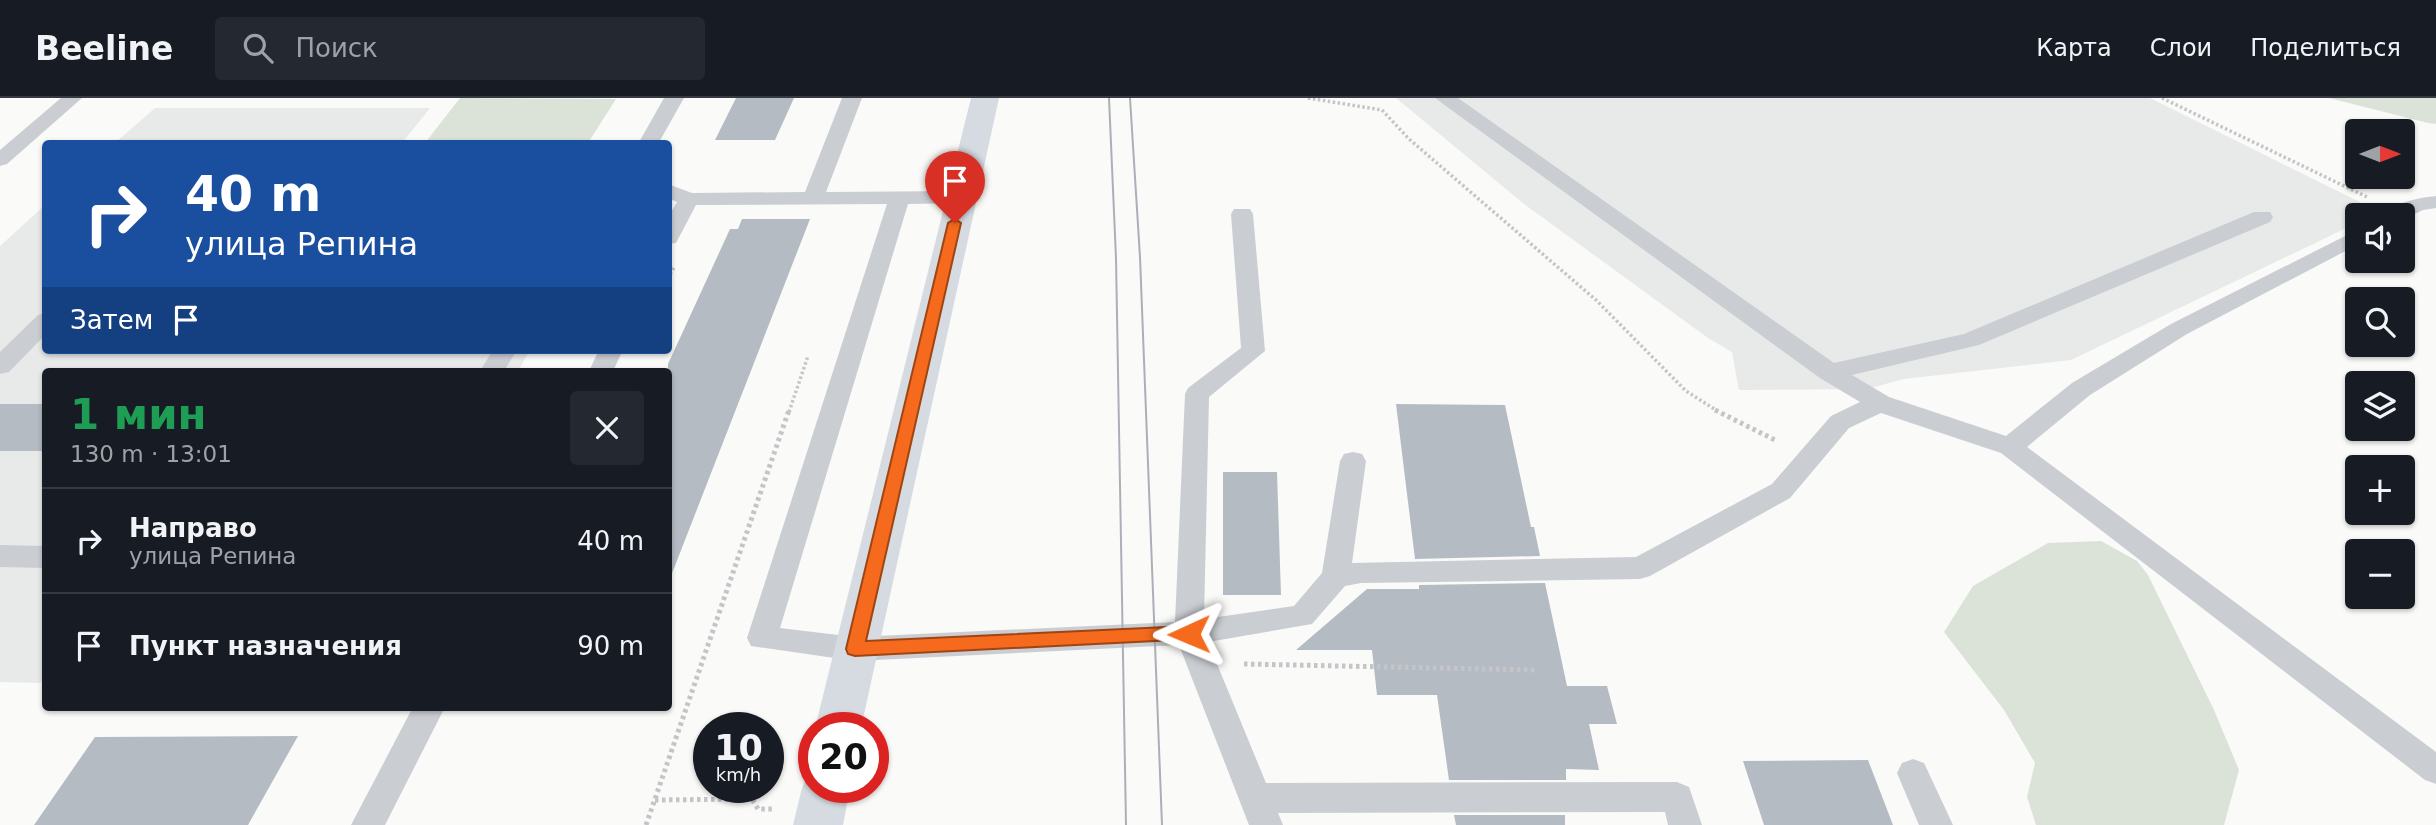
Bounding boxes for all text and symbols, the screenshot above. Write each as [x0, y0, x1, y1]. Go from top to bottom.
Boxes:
search box [215, 17, 705, 80]
text: Beeline [35, 29, 173, 68]
icon: search [239, 29, 277, 67]
text: Поиск [295, 33, 378, 63]
text: Карта [2036, 34, 2112, 62]
text: Слои [2150, 34, 2212, 62]
text: Поделиться [2250, 34, 2401, 62]
north arrow [2345, 119, 2415, 189]
map controls [2345, 119, 2415, 609]
pin [925, 151, 985, 223]
icon: arrive [936, 162, 974, 200]
text: 40 m [185, 166, 321, 223]
icon: right [70, 168, 161, 259]
button: sound [2345, 203, 2415, 273]
text: улица Репина [185, 225, 418, 263]
button: search [2345, 287, 2415, 357]
icon: arrive [167, 301, 205, 339]
text: Затем [70, 305, 153, 335]
button: layers [2345, 371, 2415, 441]
text: 1 мин [70, 390, 207, 439]
button: close [570, 391, 644, 465]
text: 130 m · 13:01 [70, 441, 232, 467]
button: + [2345, 455, 2415, 525]
text: Направо [129, 513, 257, 543]
icon: right [70, 522, 108, 560]
text: 40 m [577, 526, 644, 556]
button: − [2345, 539, 2415, 609]
text: улица Репина [129, 543, 296, 569]
position arrow [1152, 597, 1226, 671]
icon: arrive [70, 627, 108, 665]
text: Пункт назначения [129, 631, 402, 661]
text: 90 m [577, 631, 644, 661]
speed limit sign: 20 [798, 712, 889, 803]
text: 10 [714, 728, 763, 768]
text: km/h [716, 764, 761, 785]

